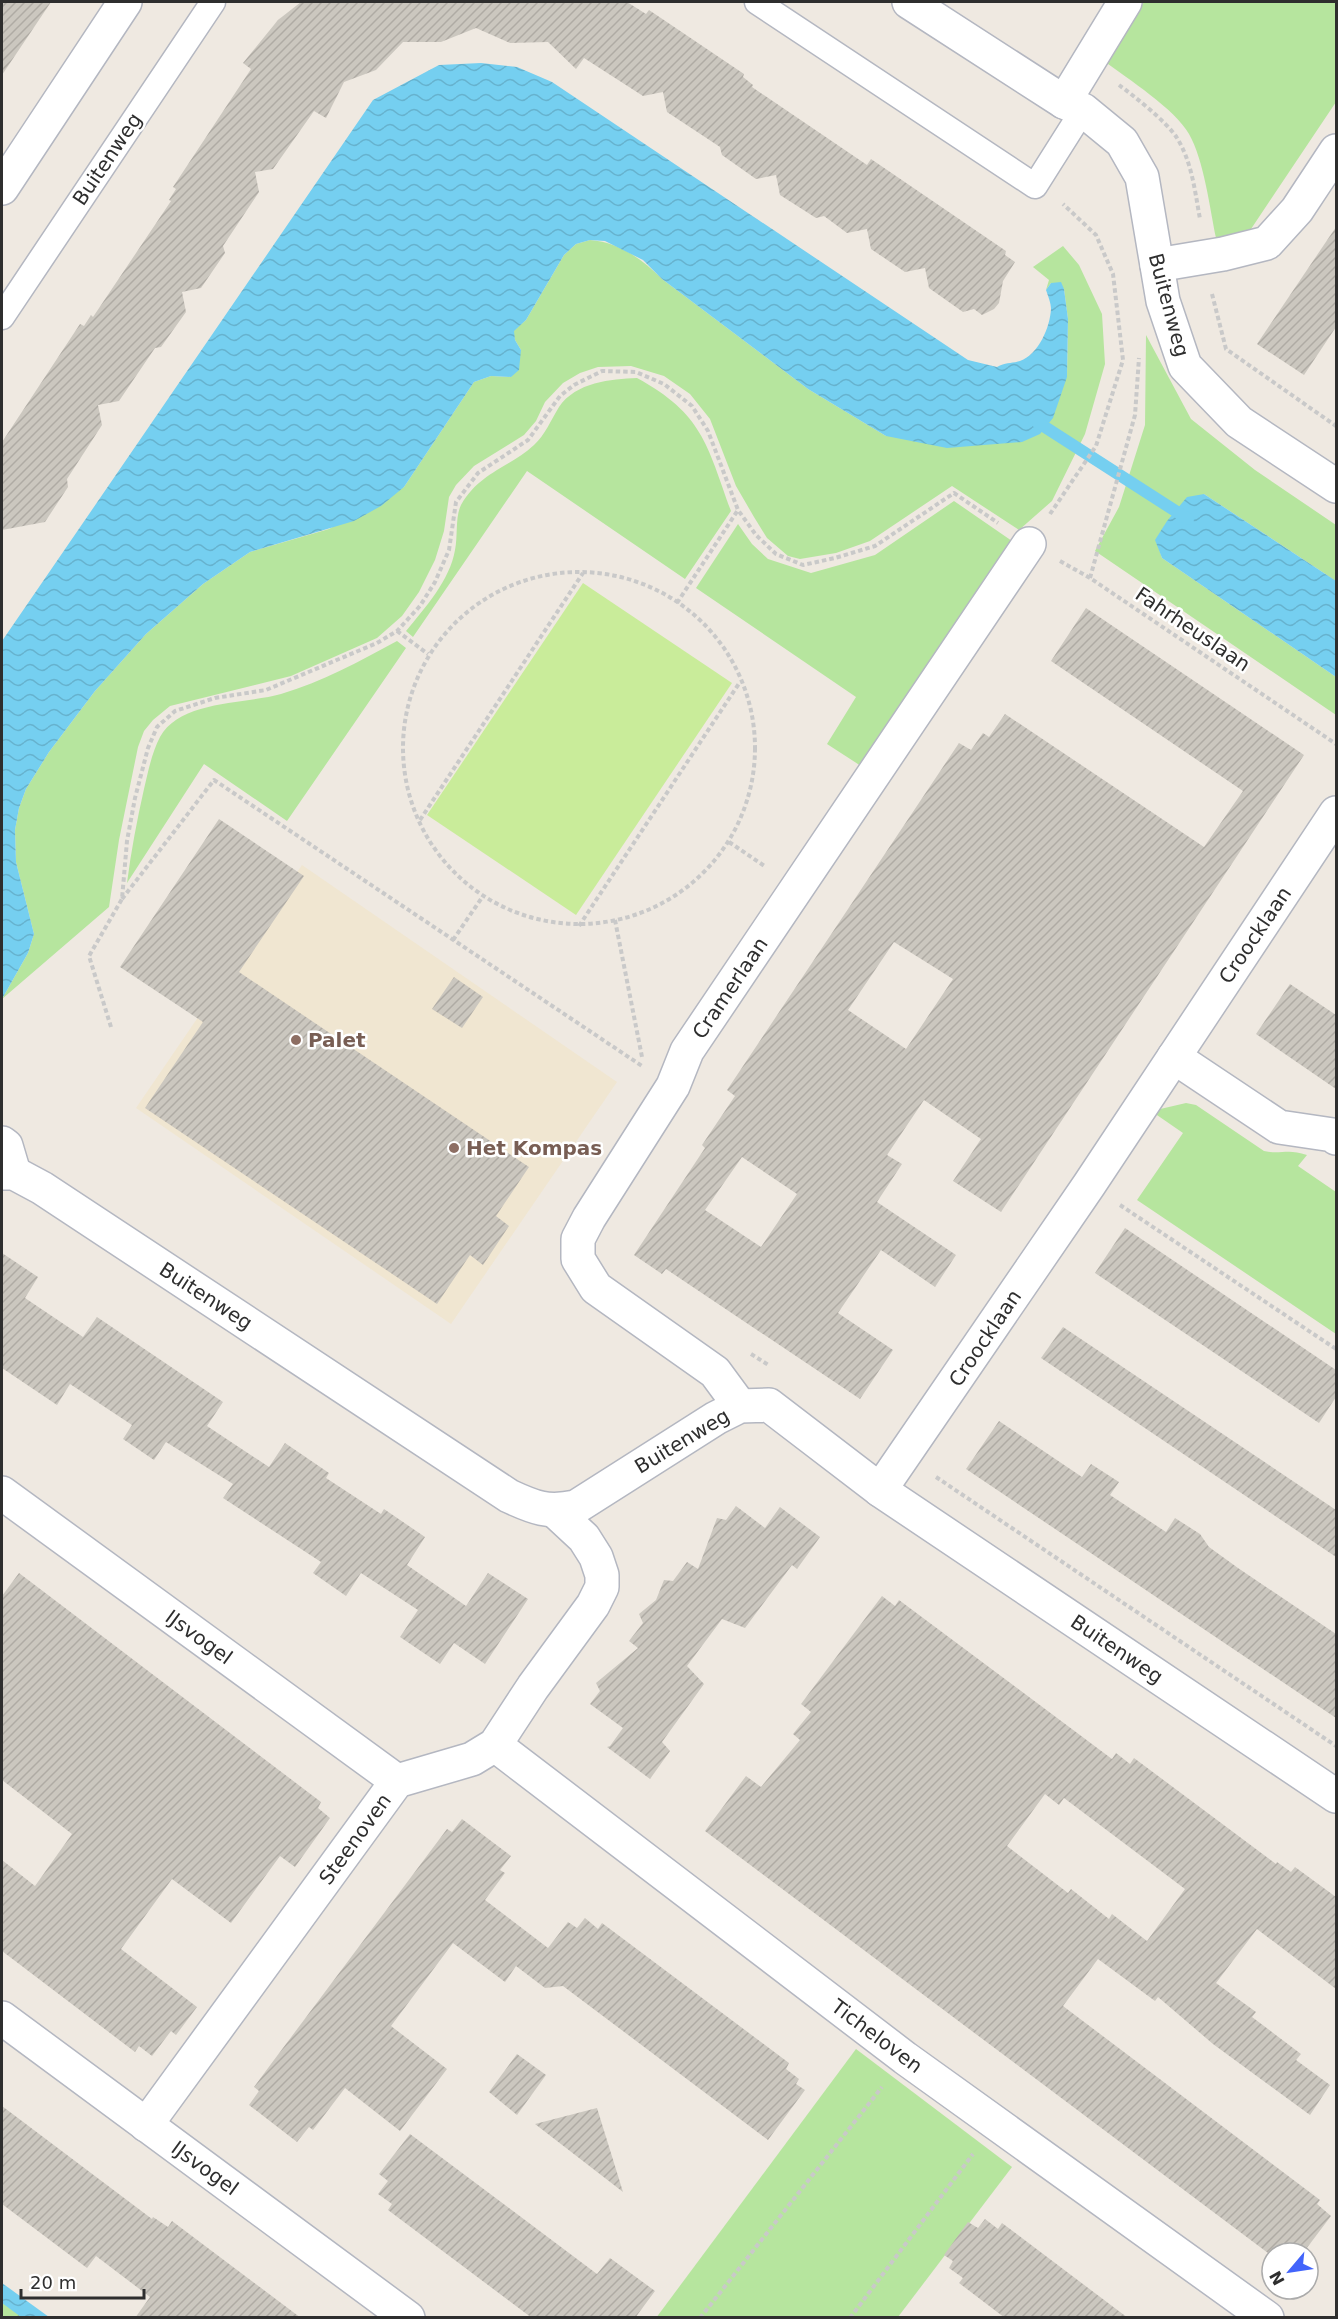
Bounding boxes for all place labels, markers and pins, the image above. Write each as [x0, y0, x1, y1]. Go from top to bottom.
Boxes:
place label: Palet [308, 1028, 366, 1052]
marker: Palet [289, 1033, 303, 1047]
place label: Het Kompas [466, 1136, 602, 1160]
marker: Het Kompas [447, 1141, 461, 1155]

